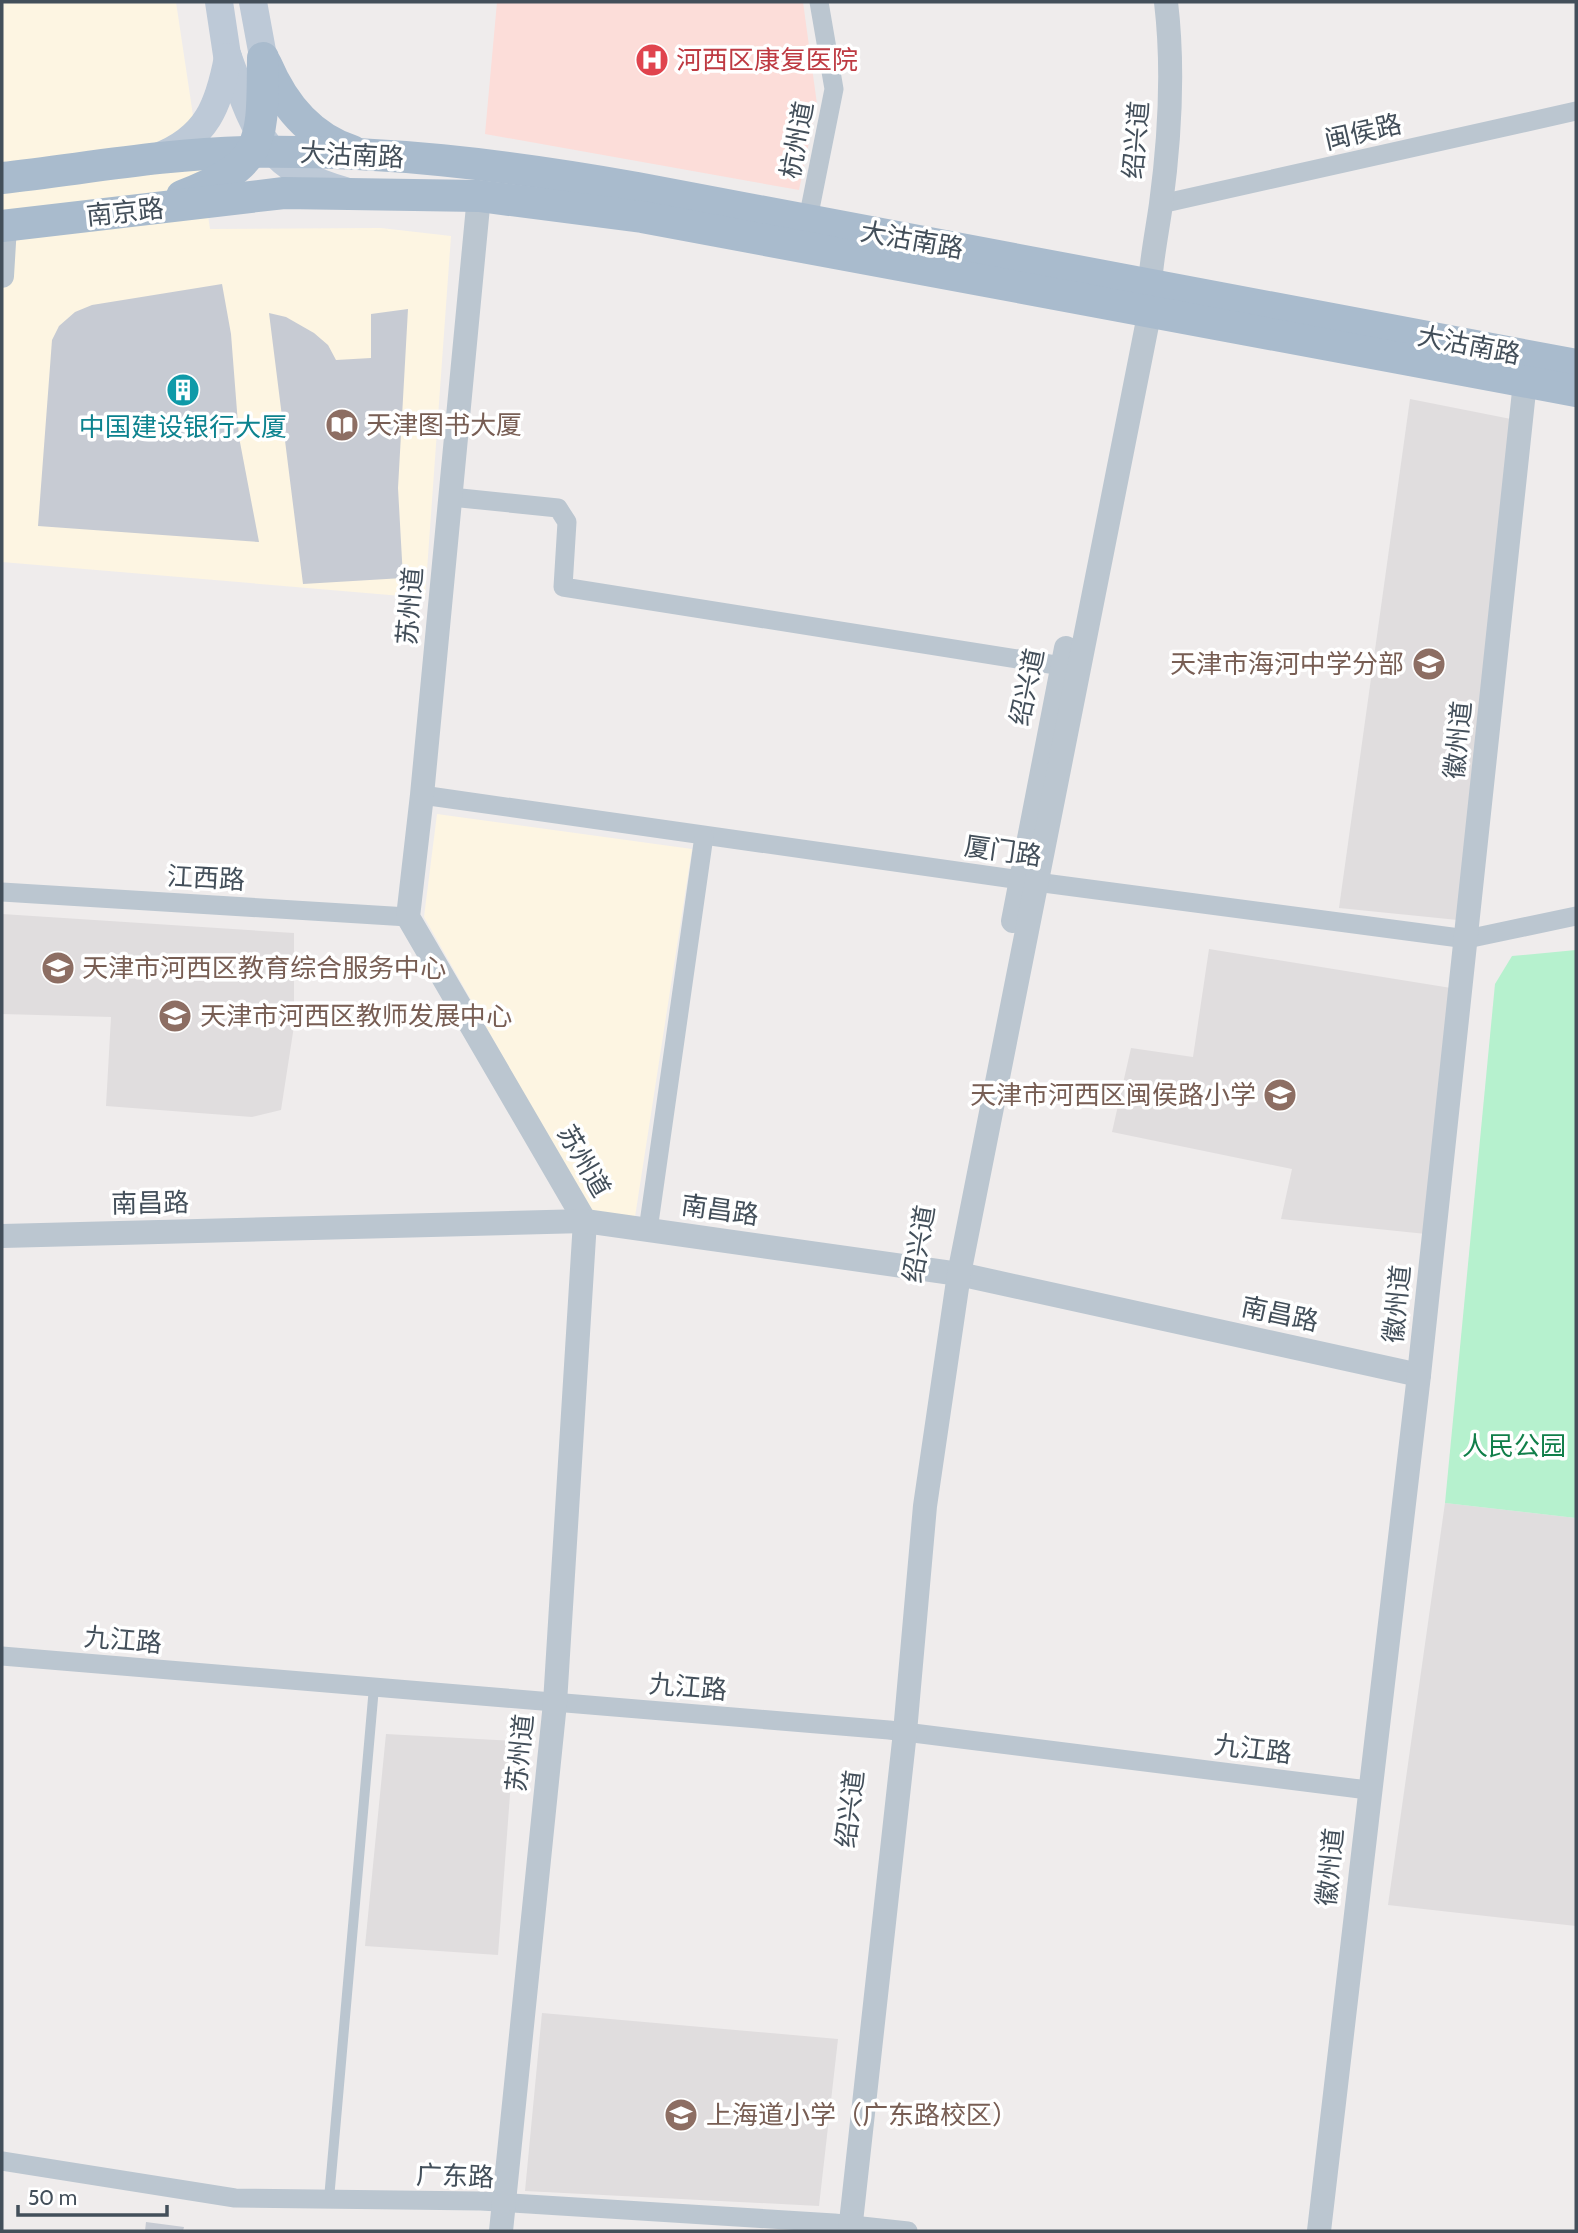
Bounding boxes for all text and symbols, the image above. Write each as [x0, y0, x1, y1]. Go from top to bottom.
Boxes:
hospital icon: 河西区康复医院 [633, 41, 671, 79]
place label: 河西区康复医院 [676, 44, 858, 76]
street label: 杭州道 [774, 99, 820, 181]
street label: 绍兴道 [1117, 100, 1155, 180]
street label: 闽侯路 [1321, 108, 1405, 156]
street label: 大沽南路 [299, 136, 405, 174]
street label: 南京路 [85, 192, 165, 232]
street label: 大沽南路 [858, 215, 966, 265]
street label: 大沽南路 [1415, 319, 1523, 371]
building icon: 中国建设银行大厦 [164, 371, 202, 409]
library icon: 天津图书大厦 [323, 406, 361, 444]
place label: 天津图书大厦 [366, 409, 522, 441]
place label: 中国建设银行大厦 [79, 411, 287, 443]
street label: 苏州道 [391, 566, 429, 646]
school or university icon: 天津市海河中学分部 [1410, 645, 1448, 683]
street label: 绍兴道 [1003, 646, 1051, 728]
place label: 天津市海河中学分部 [1170, 648, 1404, 680]
street label: 徽州道 [1438, 700, 1478, 780]
street label: 厦门路 [962, 830, 1044, 872]
street label: 江西路 [166, 860, 246, 896]
school or university icon: 天津市河西区教育综合服务中心 [39, 949, 77, 987]
place label: 天津市河西区教育综合服务中心 [82, 952, 446, 984]
school or university icon: 天津市河西区教师发展中心 [156, 997, 194, 1035]
place label: 天津市河西区教师发展中心 [200, 1000, 512, 1032]
school or university icon: 天津市河西区闽侯路小学 [1261, 1076, 1299, 1114]
place label: 天津市河西区闽侯路小学 [970, 1079, 1256, 1111]
street label: 苏州道 [551, 1119, 617, 1203]
street label: 南昌路 [111, 1186, 189, 1220]
street label: 南昌路 [679, 1189, 761, 1231]
street label: 绍兴道 [896, 1203, 942, 1285]
street label: 徽州道 [1377, 1264, 1417, 1344]
street label: 南昌路 [1239, 1290, 1321, 1338]
park label: 人民公园 [1462, 1430, 1566, 1462]
street label: 九江路 [83, 1621, 163, 1659]
street label: 九江路 [648, 1668, 728, 1706]
street label: 苏州道 [500, 1713, 540, 1793]
street label: 九江路 [1212, 1728, 1294, 1770]
street label: 绍兴道 [829, 1768, 871, 1850]
street label: 徽州道 [1310, 1827, 1350, 1907]
school or university icon: 上海道小学（广东路校区） [662, 2096, 700, 2134]
place label: 上海道小学（广东路校区） [706, 2099, 1018, 2131]
street label: 广东路 [415, 2159, 495, 2193]
scale bar [18, 2174, 166, 2218]
text: 50 m [28, 2185, 77, 2210]

